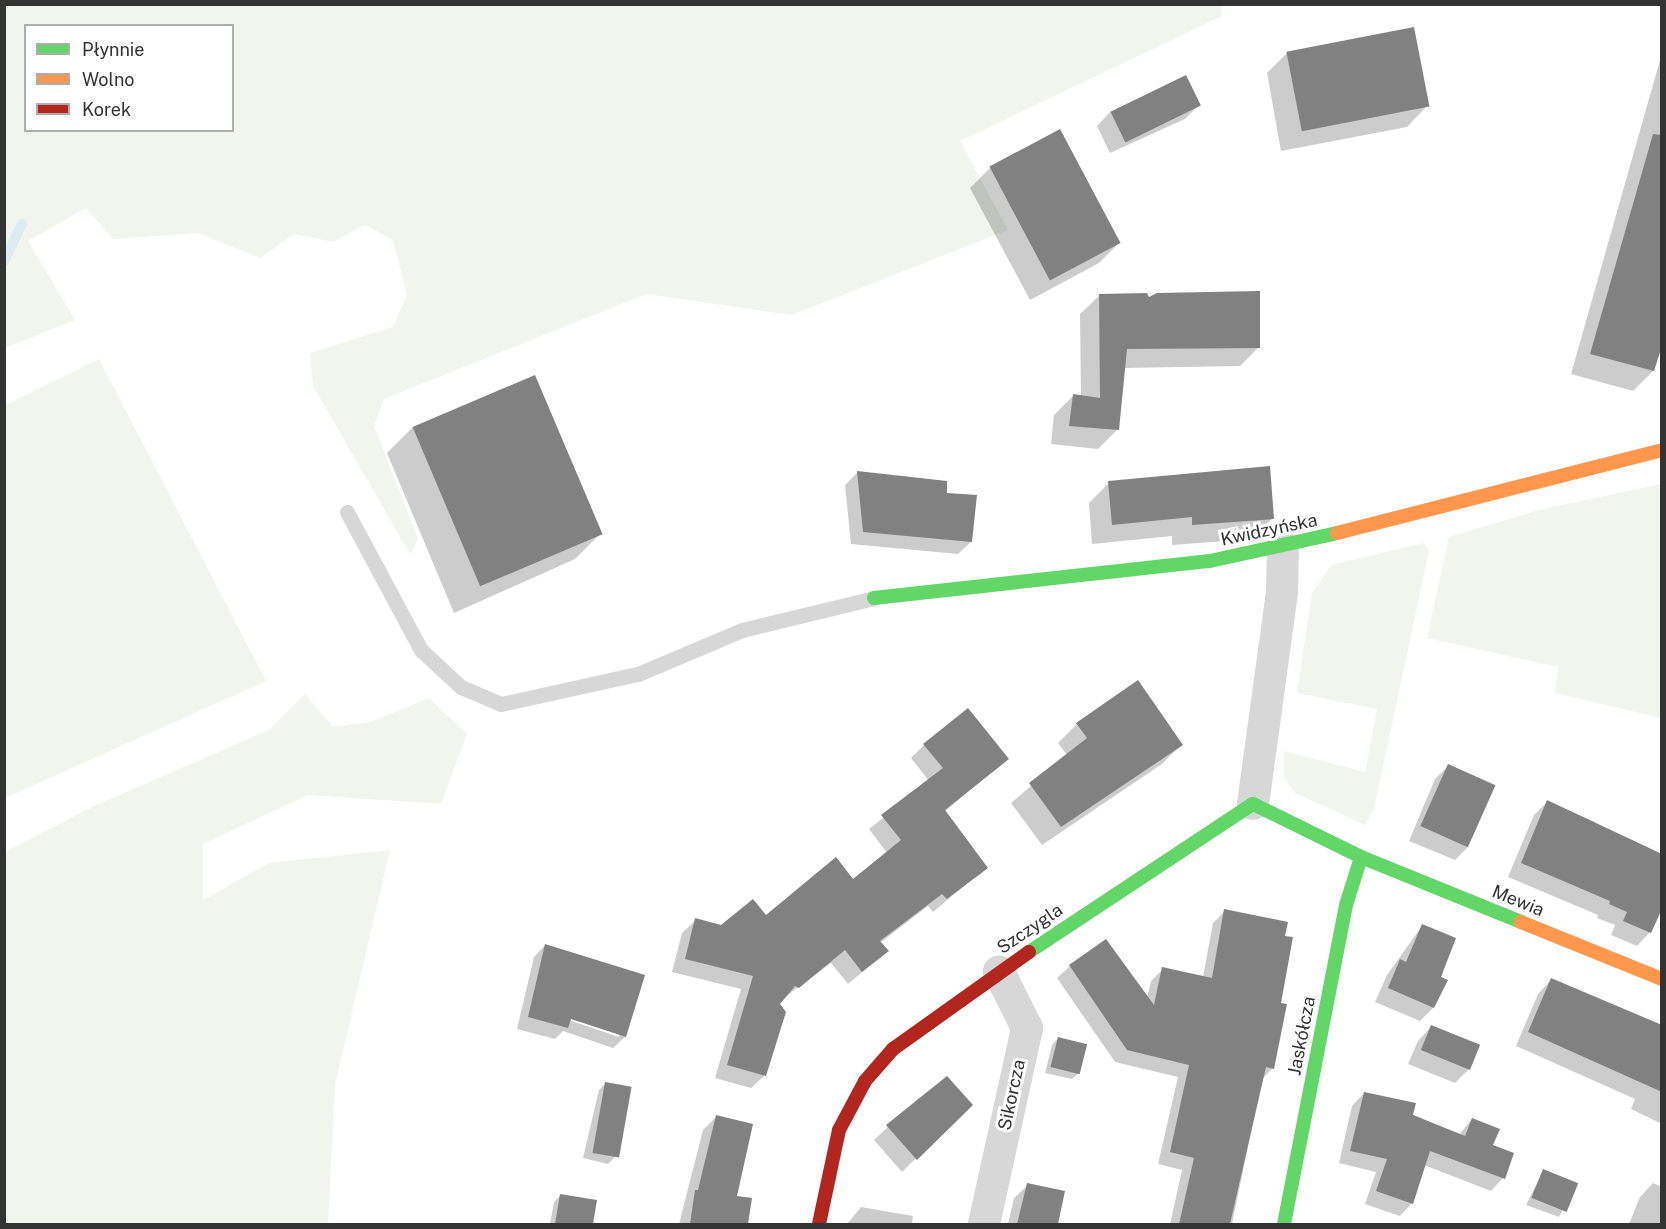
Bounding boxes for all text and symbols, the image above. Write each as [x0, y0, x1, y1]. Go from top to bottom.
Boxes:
legend [24, 24, 234, 132]
text: Płynnie [82, 39, 145, 60]
text: Wolno [82, 69, 134, 90]
text: Korek [82, 99, 131, 120]
street label: Kwidzyńska [1219, 509, 1319, 551]
street label: Mewia [1489, 881, 1547, 921]
street label: Szczygla [993, 899, 1067, 959]
street label: Jaskółcza [1284, 995, 1320, 1077]
street label: Sikorcza [994, 1058, 1030, 1132]

